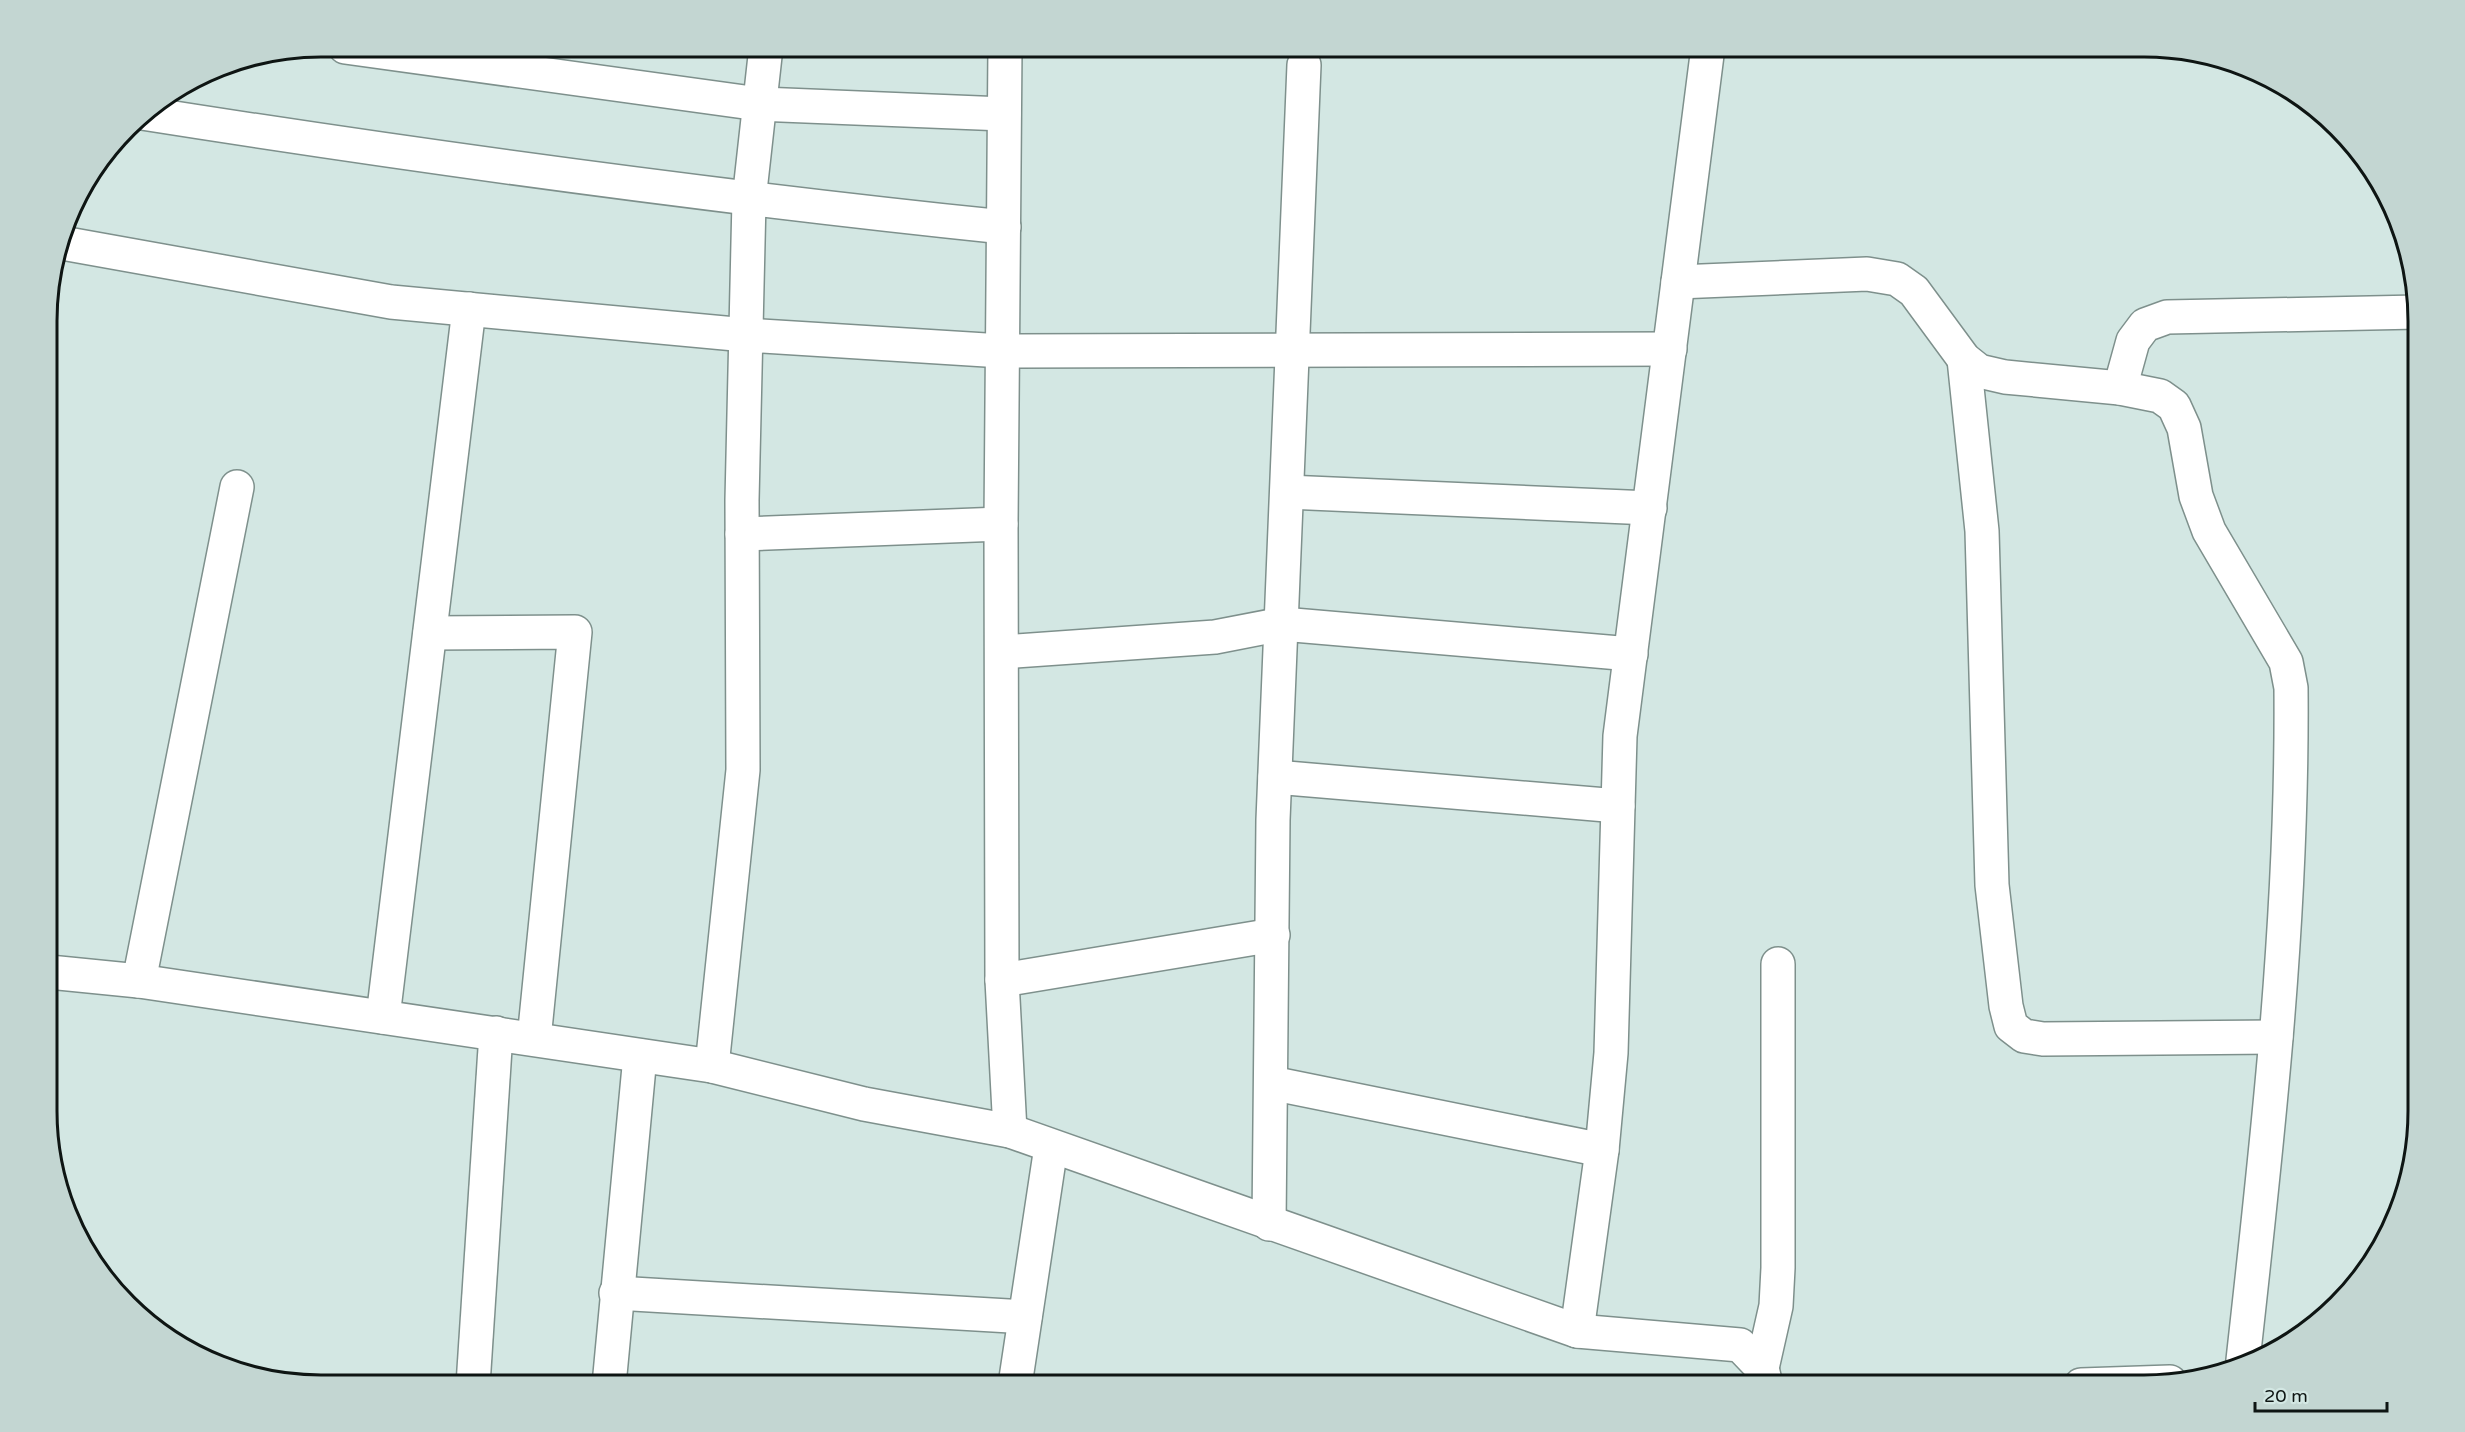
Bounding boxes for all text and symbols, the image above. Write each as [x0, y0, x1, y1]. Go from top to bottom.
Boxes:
scale bar [2255, 1375, 2387, 1413]
text: 20 m [2264, 1385, 2308, 1407]

